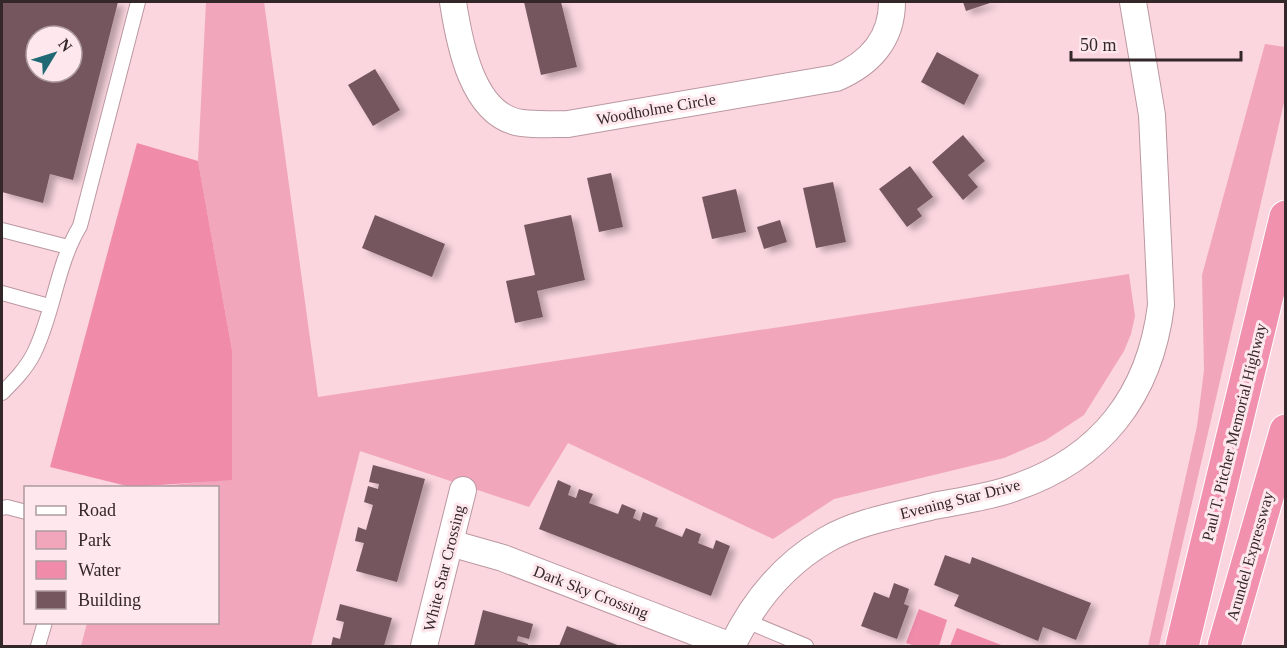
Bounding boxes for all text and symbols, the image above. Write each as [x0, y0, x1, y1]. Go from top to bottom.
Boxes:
north arrow [24, 24, 84, 84]
scale bar [1071, 24, 1240, 62]
text: N [55, 35, 76, 55]
text: 50 m [1080, 35, 1117, 55]
street label: Woodholme Circle [595, 90, 717, 128]
street label: Paul T. Pitcher Memorial Highway [1199, 321, 1270, 543]
street label: Evening Star Drive [898, 476, 1022, 523]
legend [24, 486, 219, 624]
street label: Arundel Expressway [1223, 489, 1278, 623]
text: Road [78, 500, 116, 520]
street label: White Star Crossing [420, 503, 469, 633]
text: Park [78, 530, 111, 550]
text: Water [78, 560, 121, 580]
street label: Dark Sky Crossing [531, 562, 651, 623]
text: Building [78, 590, 141, 610]

